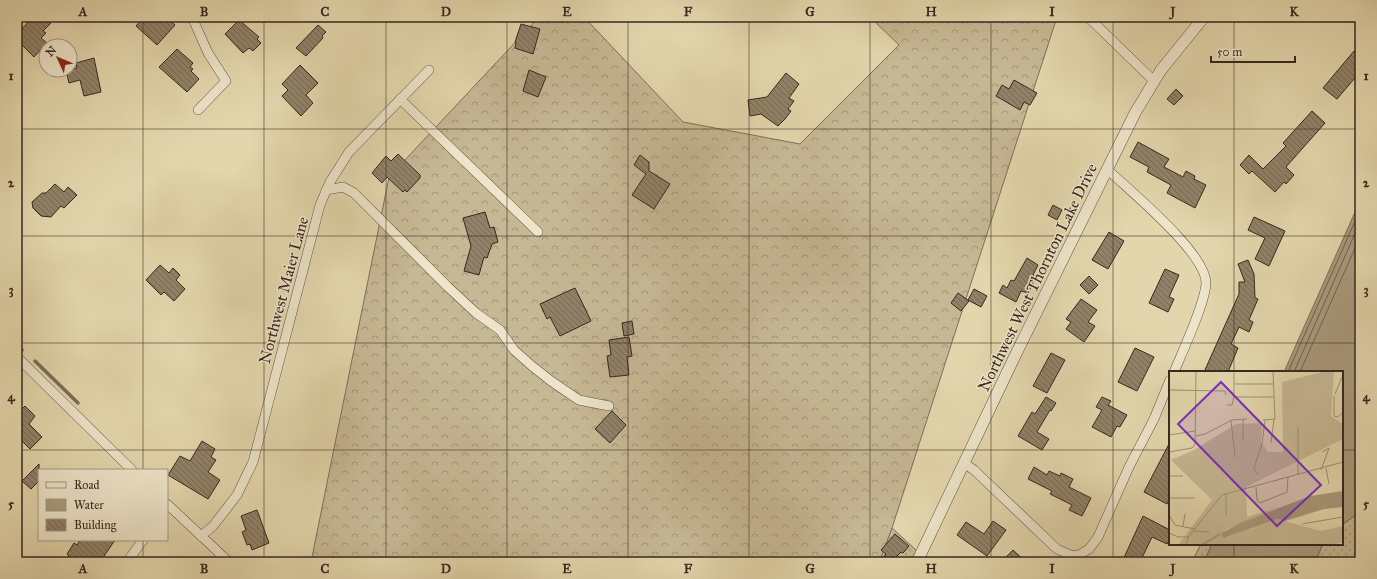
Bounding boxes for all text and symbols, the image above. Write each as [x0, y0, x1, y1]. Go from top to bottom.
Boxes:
text: A [78, 4, 88, 20]
text: B [200, 4, 209, 20]
text: C [321, 4, 330, 20]
text: D [441, 4, 451, 20]
text: E [562, 4, 572, 20]
text: F [684, 4, 693, 20]
text: G [805, 4, 815, 20]
text: H [925, 4, 937, 20]
text: I [1049, 4, 1055, 20]
text: J [1168, 4, 1176, 20]
text: K [1289, 4, 1299, 20]
north arrow [38, 38, 78, 78]
scale bar [1211, 38, 1295, 64]
text: N [43, 43, 60, 59]
text: 50 m [1217, 45, 1242, 59]
text: 1 [8, 68, 14, 84]
text: 1 [1363, 68, 1369, 84]
street label: Northwest West Thornton Lake Drive [974, 160, 1101, 394]
text: 2 [8, 175, 15, 191]
text: 2 [1363, 175, 1370, 191]
street label: Northwest Maier Lane [255, 214, 312, 366]
text: 3 [8, 282, 14, 298]
text: 3 [1363, 282, 1369, 298]
inset map [1169, 371, 1343, 545]
text: 4 [7, 389, 15, 405]
text: 4 [1362, 389, 1370, 405]
legend [38, 469, 168, 541]
text: Road [74, 478, 100, 492]
text: 5 [8, 496, 15, 512]
text: 5 [1363, 496, 1370, 512]
text: Water [74, 498, 104, 512]
text: Building [74, 518, 117, 533]
text: A [78, 561, 88, 577]
text: B [200, 561, 209, 577]
text: C [321, 561, 330, 577]
text: D [441, 561, 451, 577]
text: E [562, 561, 572, 577]
text: F [684, 561, 693, 577]
text: G [805, 561, 815, 577]
text: H [925, 561, 937, 577]
text: I [1049, 561, 1055, 577]
text: J [1168, 561, 1176, 577]
text: K [1289, 561, 1299, 577]

